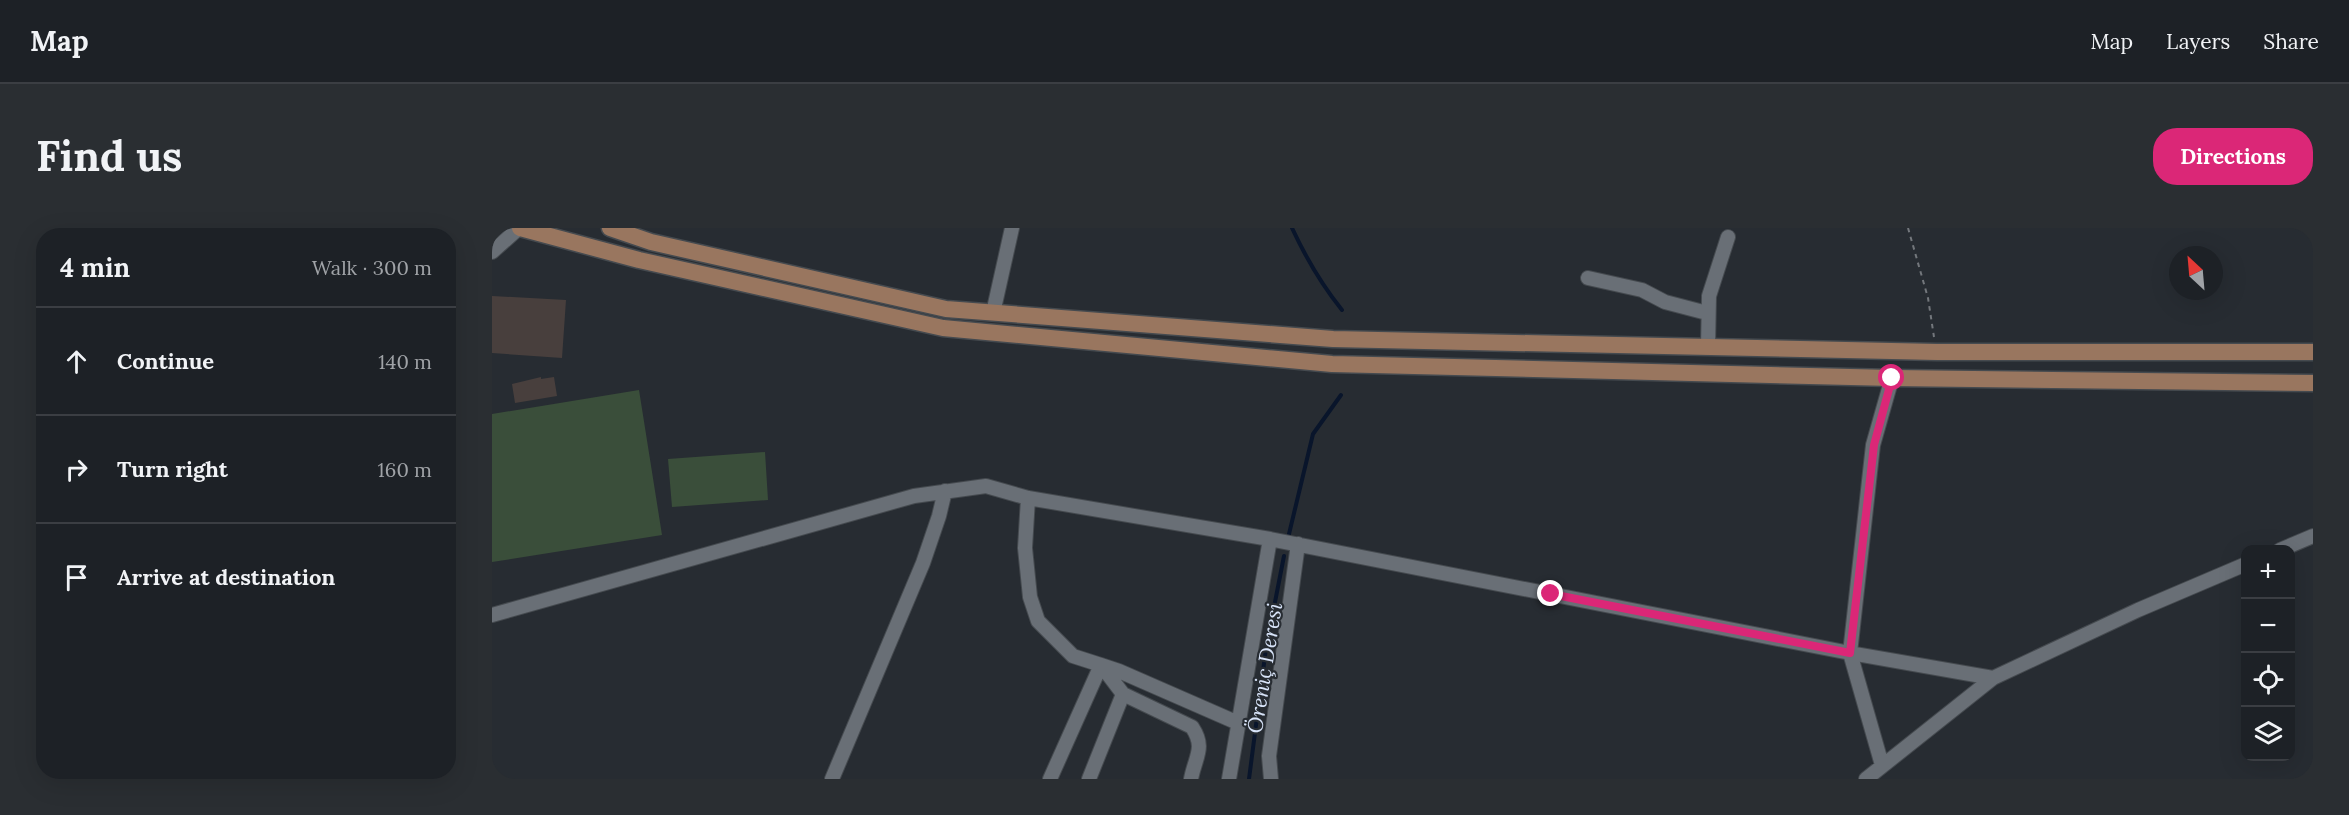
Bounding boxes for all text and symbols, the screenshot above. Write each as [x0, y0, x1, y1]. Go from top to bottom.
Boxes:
text: Map [30, 23, 89, 59]
text: Map [2090, 28, 2133, 55]
text: Layers [2166, 28, 2230, 55]
text: Share [2263, 28, 2319, 55]
button: Directions [2153, 128, 2313, 185]
text: Find us [36, 129, 182, 183]
north arrow [2169, 246, 2223, 300]
text: 4 min [60, 251, 130, 284]
text: Walk · 300 m [312, 255, 432, 280]
icon: ahead [60, 345, 93, 378]
text: Continue [117, 347, 214, 375]
text: 140 m [378, 349, 432, 374]
route start [1878, 364, 1904, 390]
icon: right [60, 453, 93, 486]
text: Turn right [117, 455, 228, 483]
text: 160 m [378, 457, 432, 482]
map controls [2241, 545, 2295, 761]
button: + [2241, 545, 2295, 599]
icon: arrive [60, 561, 93, 594]
text: Arrive at destination [117, 563, 335, 591]
route end [1537, 580, 1563, 606]
button: − [2241, 599, 2295, 653]
water label: Öreniç Deresi [1241, 601, 1288, 735]
button: locate [2241, 653, 2295, 707]
button: layers [2241, 707, 2295, 761]

